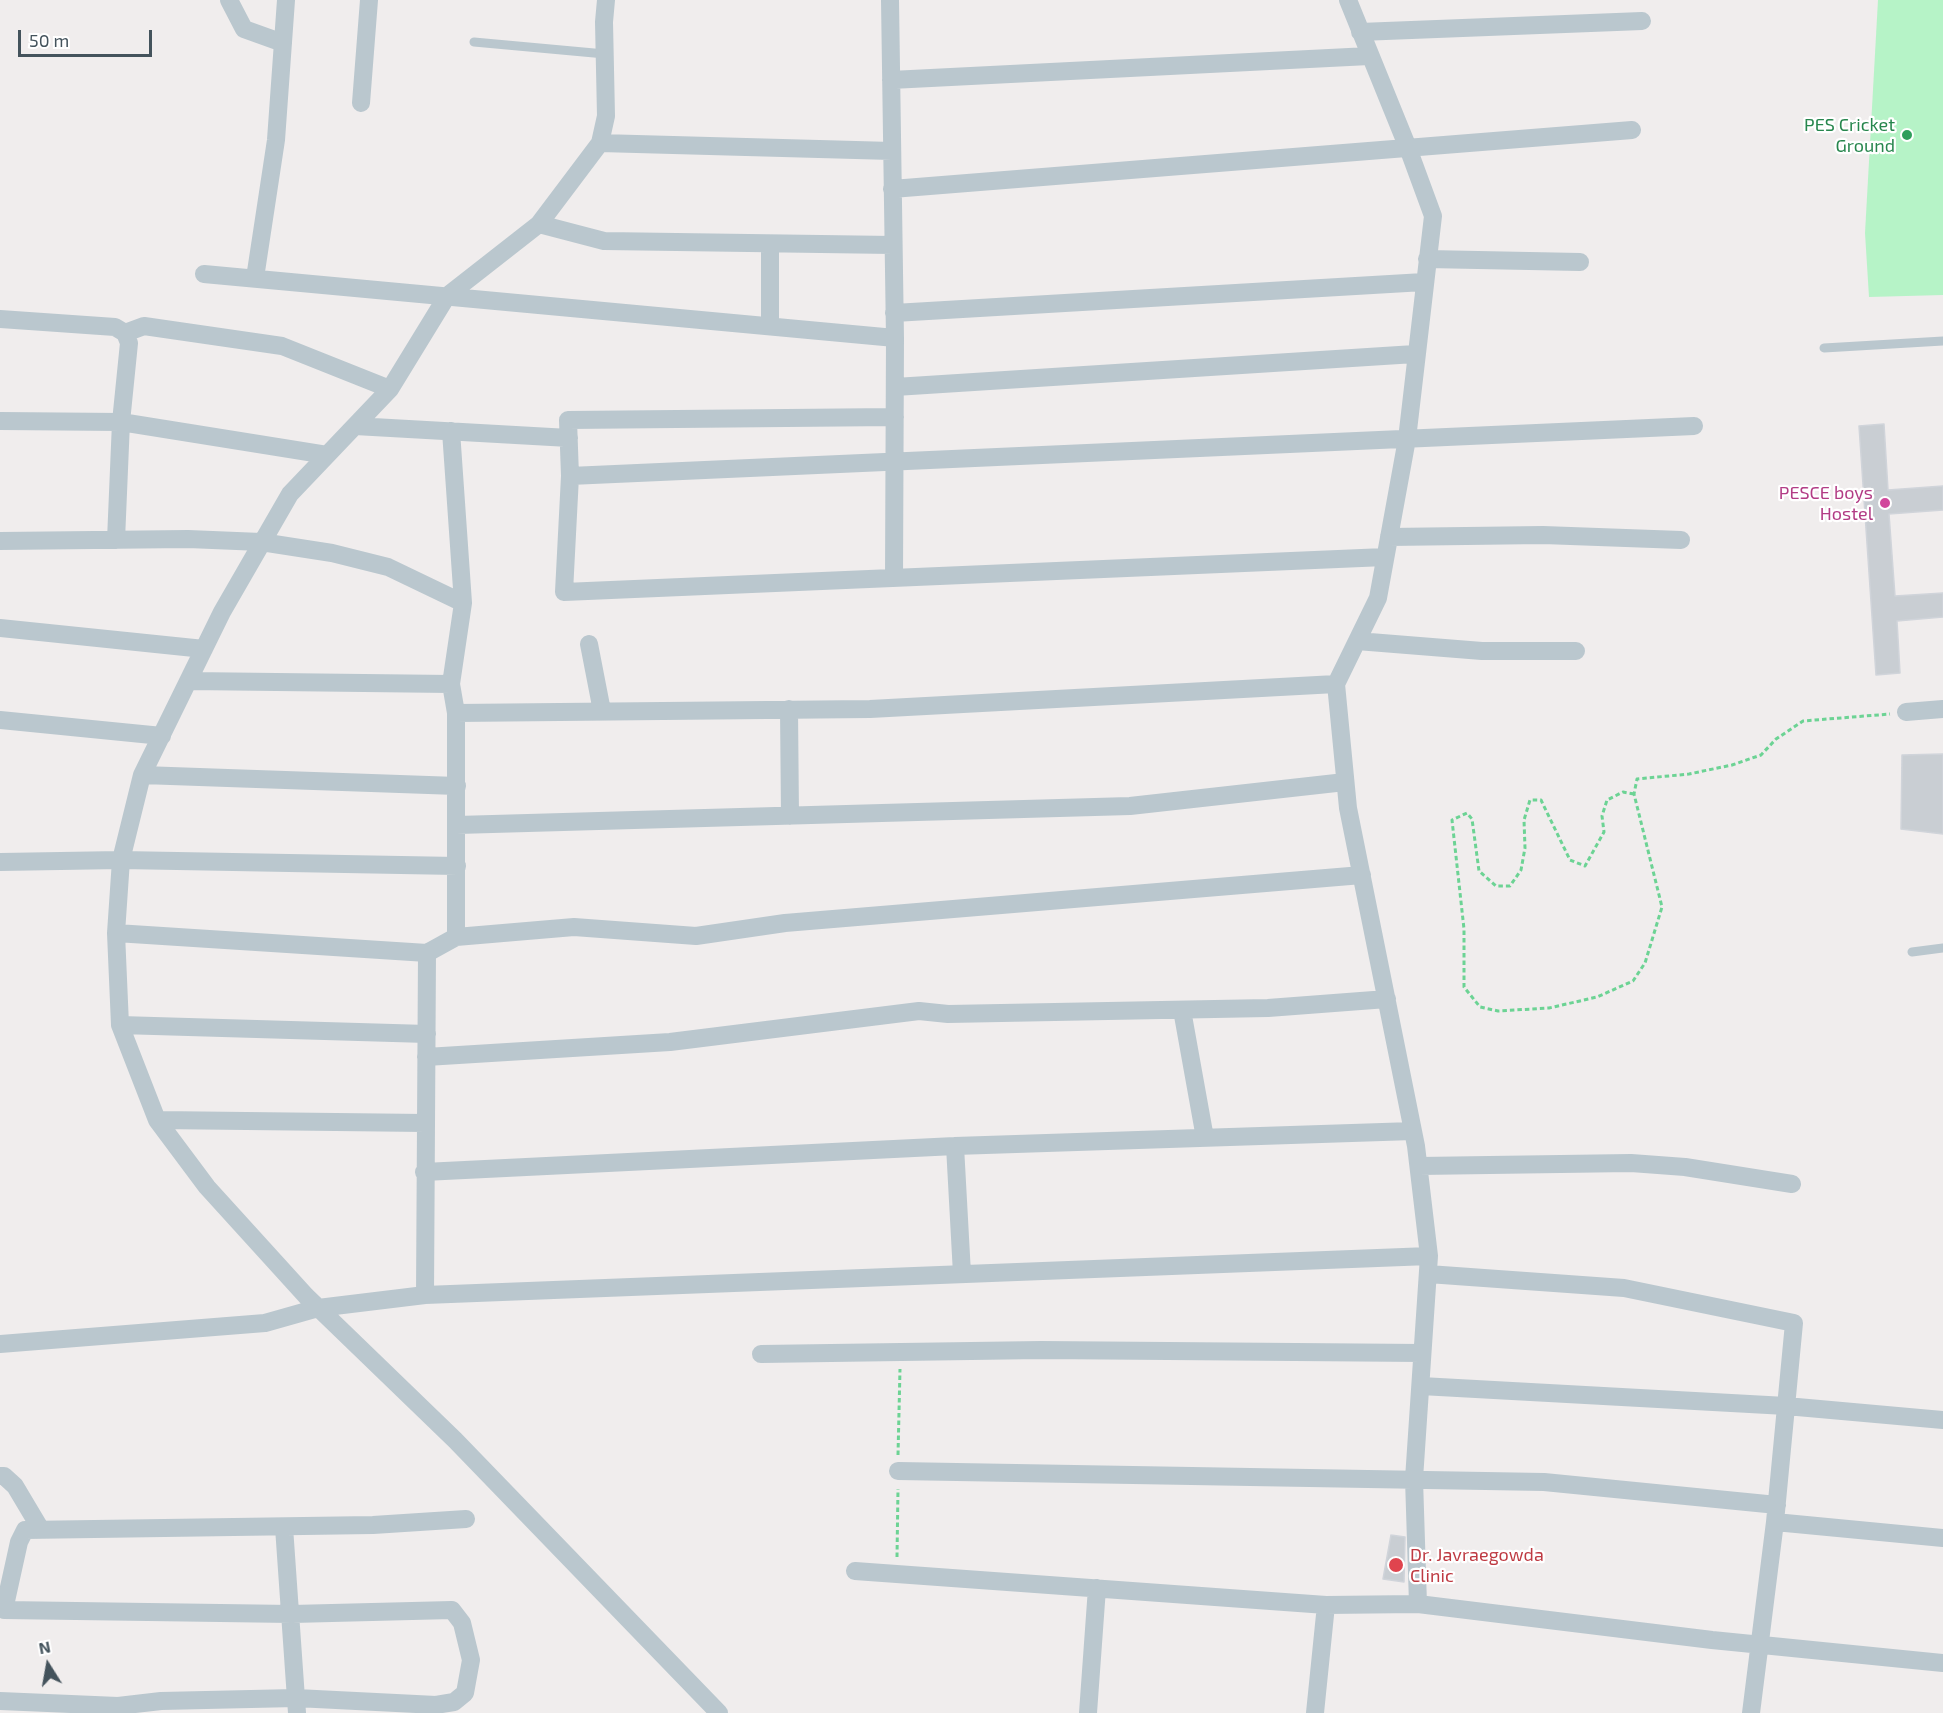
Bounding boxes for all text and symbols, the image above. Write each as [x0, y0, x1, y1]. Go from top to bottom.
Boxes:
scale bar [21, 18, 154, 56]
text: 50 m [29, 29, 69, 51]
place label: PES Cricket Ground [1804, 114, 1895, 156]
marker: PES Cricket Ground [1900, 128, 1914, 142]
place label: PESCE boys Hostel [1779, 482, 1873, 524]
marker: PESCE boys Hostel [1878, 496, 1892, 510]
place label: Dr. Javraegowda Clinic [1410, 1544, 1544, 1586]
marker: Dr. Javraegowda Clinic [1387, 1556, 1405, 1574]
north arrow [18, 1635, 78, 1695]
text: N [37, 1636, 52, 1657]

